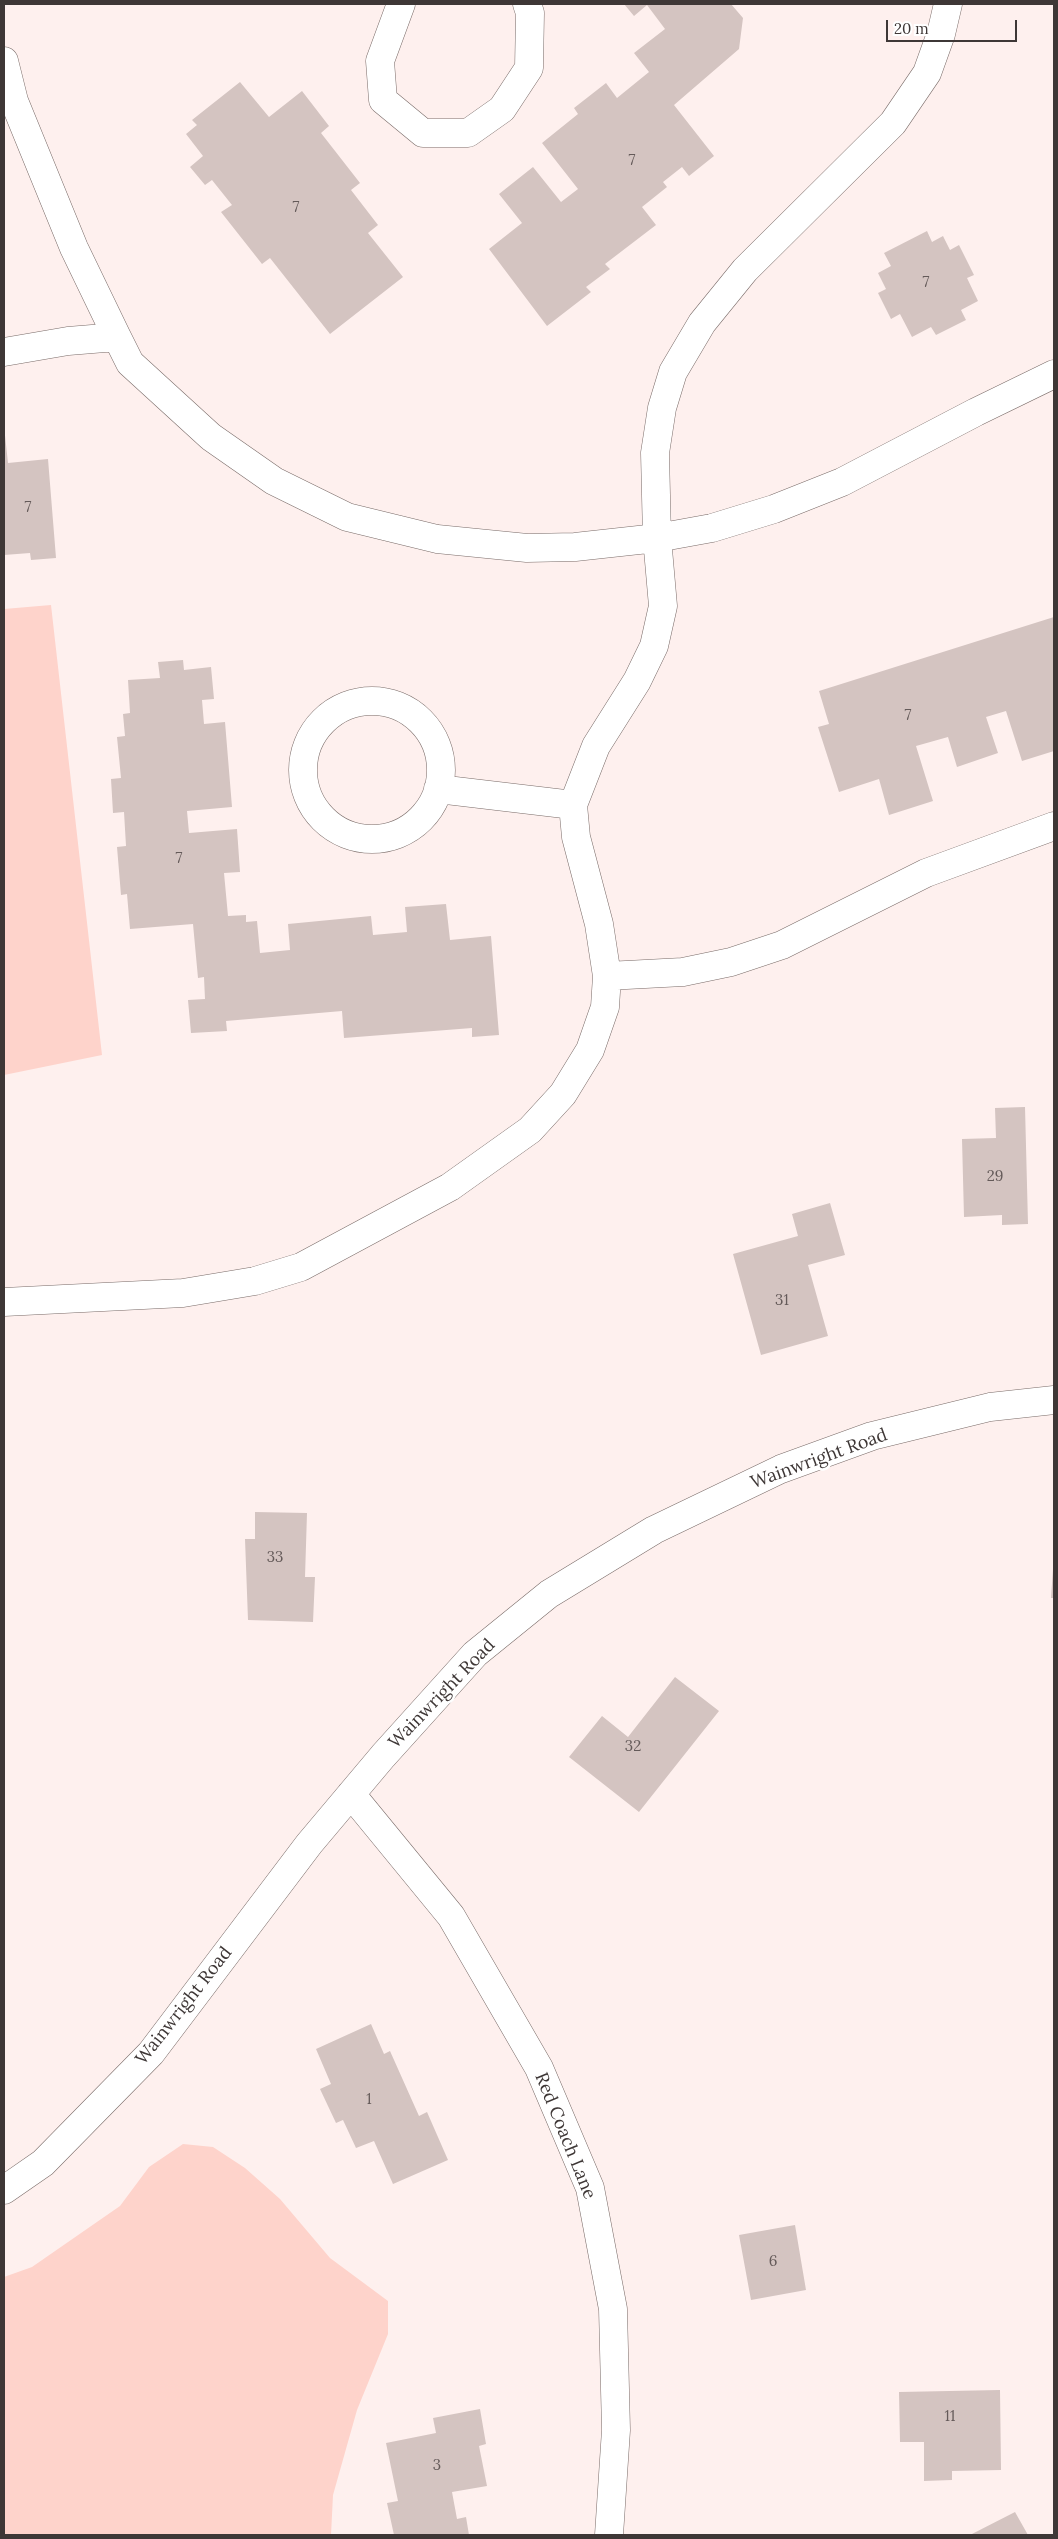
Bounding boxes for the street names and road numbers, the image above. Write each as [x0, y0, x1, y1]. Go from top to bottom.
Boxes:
street label: Wainwright Road [748, 1424, 890, 1494]
street label: Wainwright Road [384, 1635, 500, 1753]
street label: Wainwright Road [131, 1943, 237, 2069]
street label: Red Coach Lane [530, 2070, 600, 2202]

